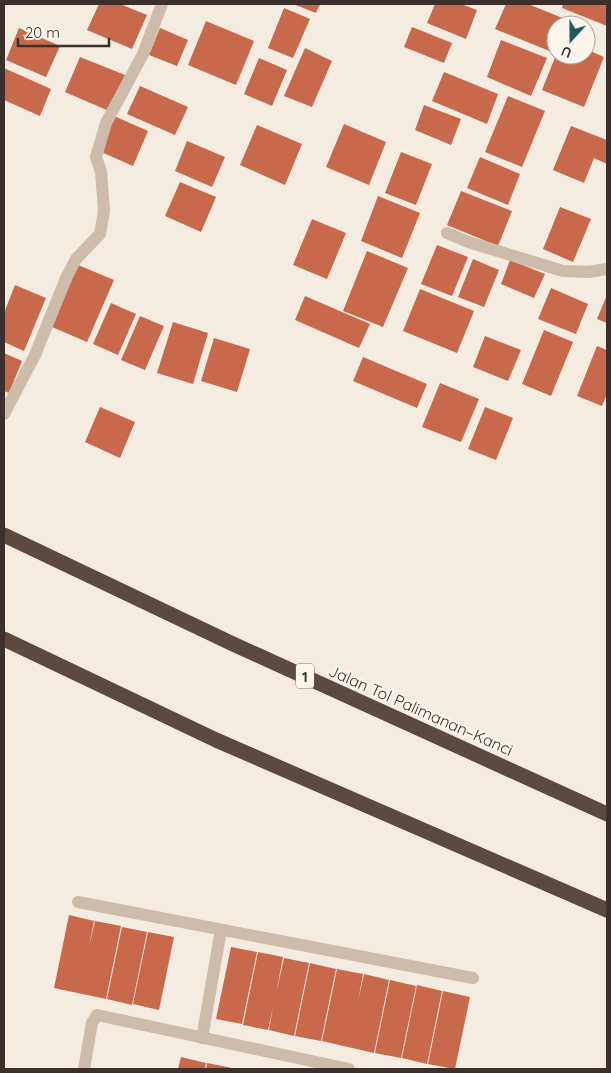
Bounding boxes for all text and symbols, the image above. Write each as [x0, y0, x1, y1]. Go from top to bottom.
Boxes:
scale bar [18, 15, 109, 47]
north arrow [546, 15, 596, 65]
text: 20 m [25, 23, 60, 42]
text: U [559, 42, 574, 62]
street label: Jalan Tol Palimanan–Kanci [326, 660, 516, 760]
road number: 1 [296, 664, 314, 688]

